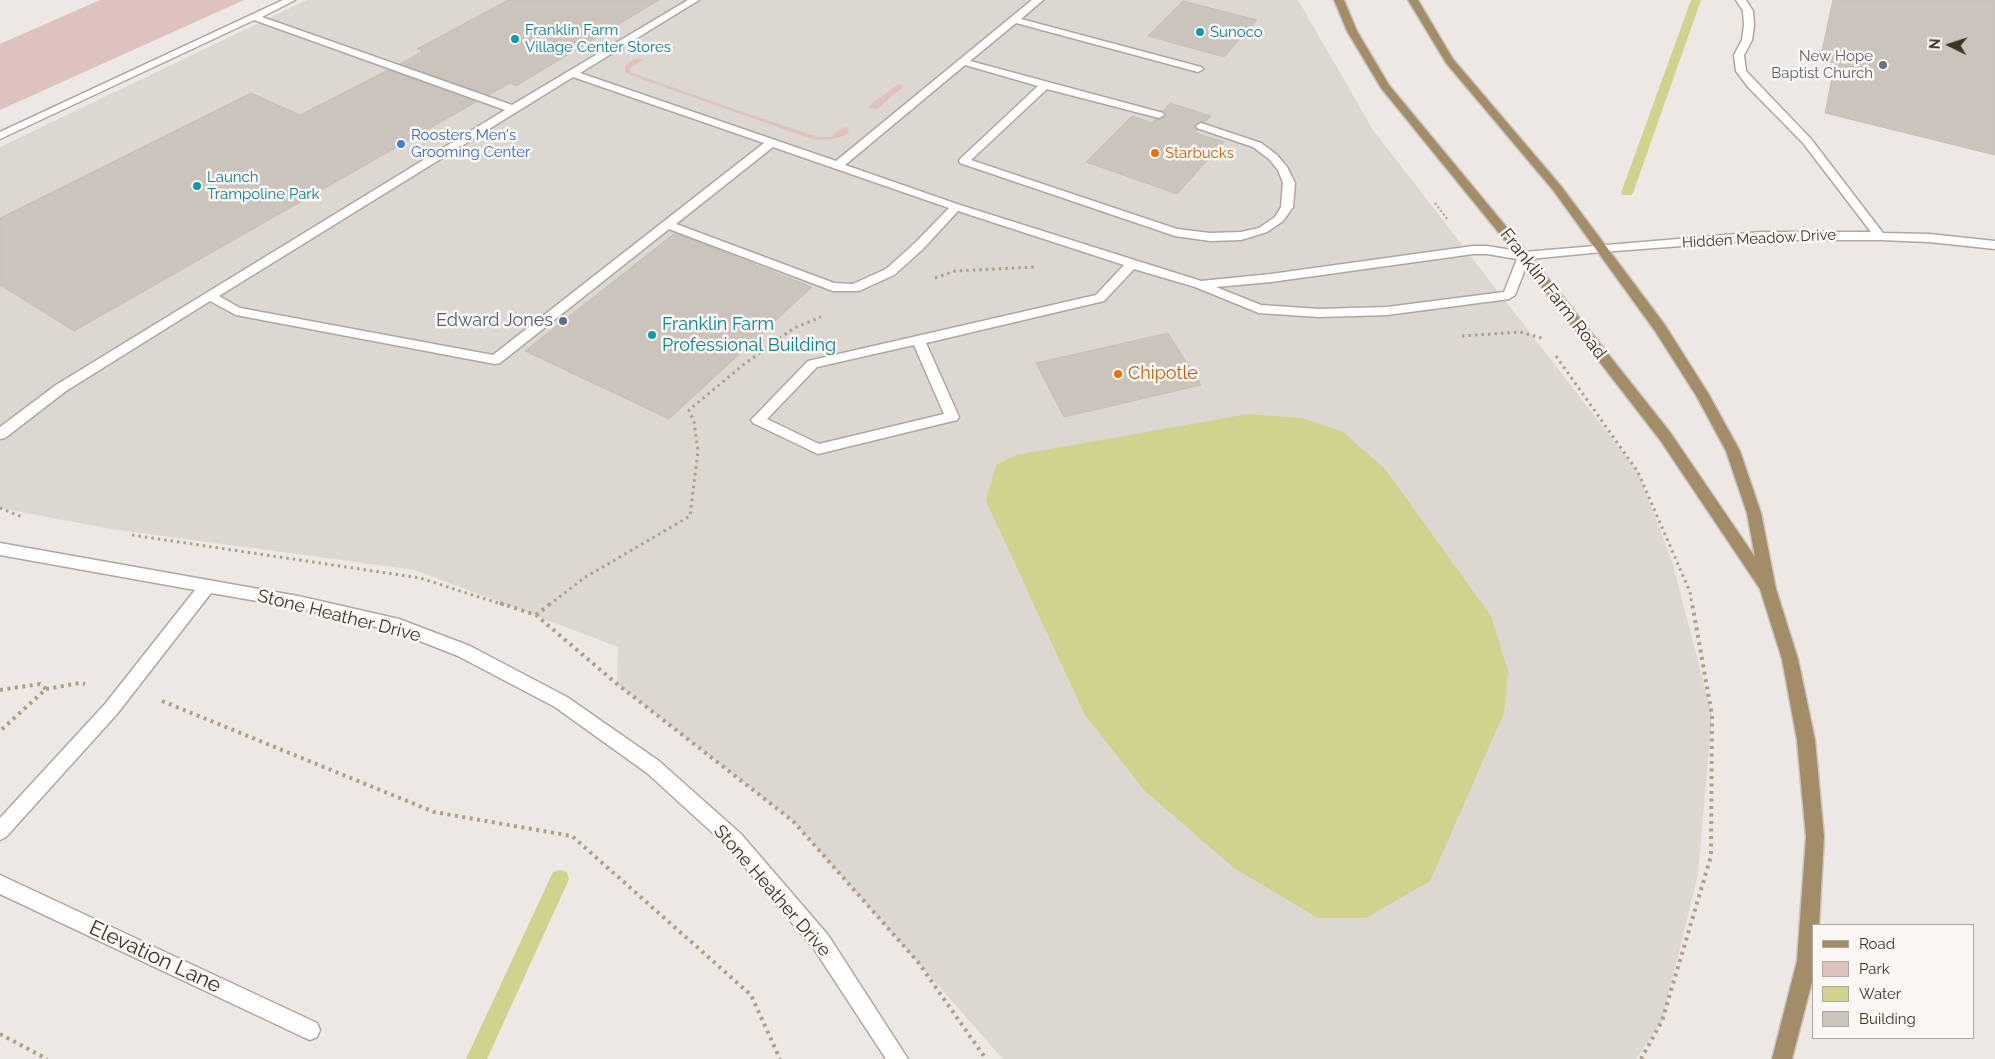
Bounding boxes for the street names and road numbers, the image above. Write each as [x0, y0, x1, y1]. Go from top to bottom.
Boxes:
street label: Franklin Farm Road [1495, 224, 1611, 364]
street label: Hidden Meadow Drive [1682, 226, 1836, 252]
street label: Stone Heather Drive [255, 585, 423, 647]
street label: Stone Heather Drive [709, 821, 835, 961]
street label: Elevation Lane [85, 915, 225, 999]

